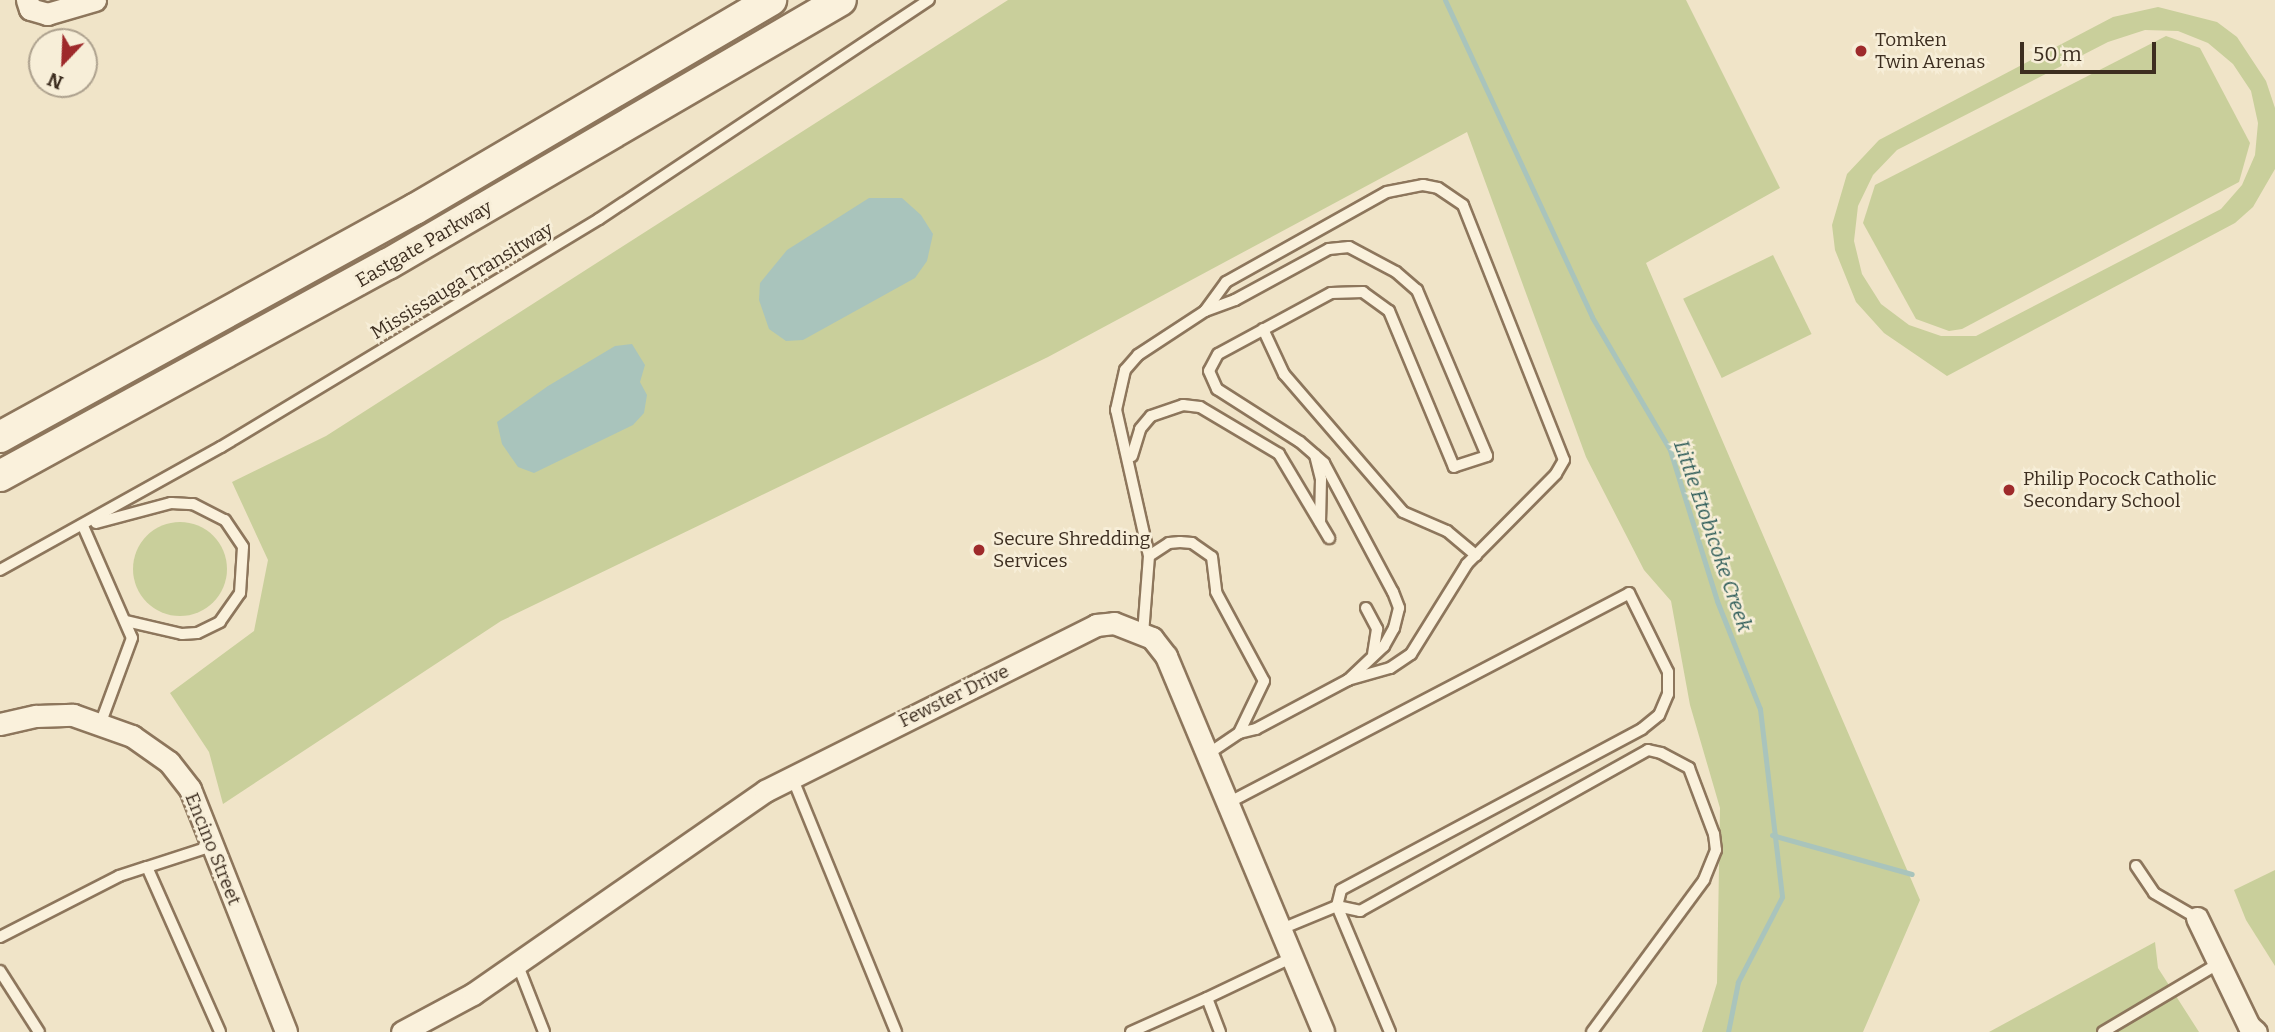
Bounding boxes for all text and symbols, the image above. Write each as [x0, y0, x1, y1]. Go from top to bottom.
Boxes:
north arrow [28, 28, 98, 98]
scale bar [2023, 28, 2160, 72]
place label: Tomken Twin Arenas [1875, 29, 1985, 73]
text: 50 m [2033, 41, 2082, 67]
marker: Tomken Twin Arenas [1853, 43, 1869, 59]
text: N [44, 68, 67, 94]
street label: Eastgate Parkway [352, 196, 496, 292]
street label: Mississauga Transitway [367, 218, 557, 344]
water label: Little Etobicoke Creek [1668, 437, 1758, 635]
place label: Philip Pocock Catholic Secondary School [2023, 468, 2217, 512]
marker: Philip Pocock Catholic Secondary School [2001, 482, 2017, 498]
place label: Secure Shredding Services [993, 528, 1150, 572]
marker: Secure Shredding Services [971, 542, 987, 558]
street label: Fewster Drive [895, 660, 1013, 732]
street label: Encino Street [180, 789, 246, 909]

